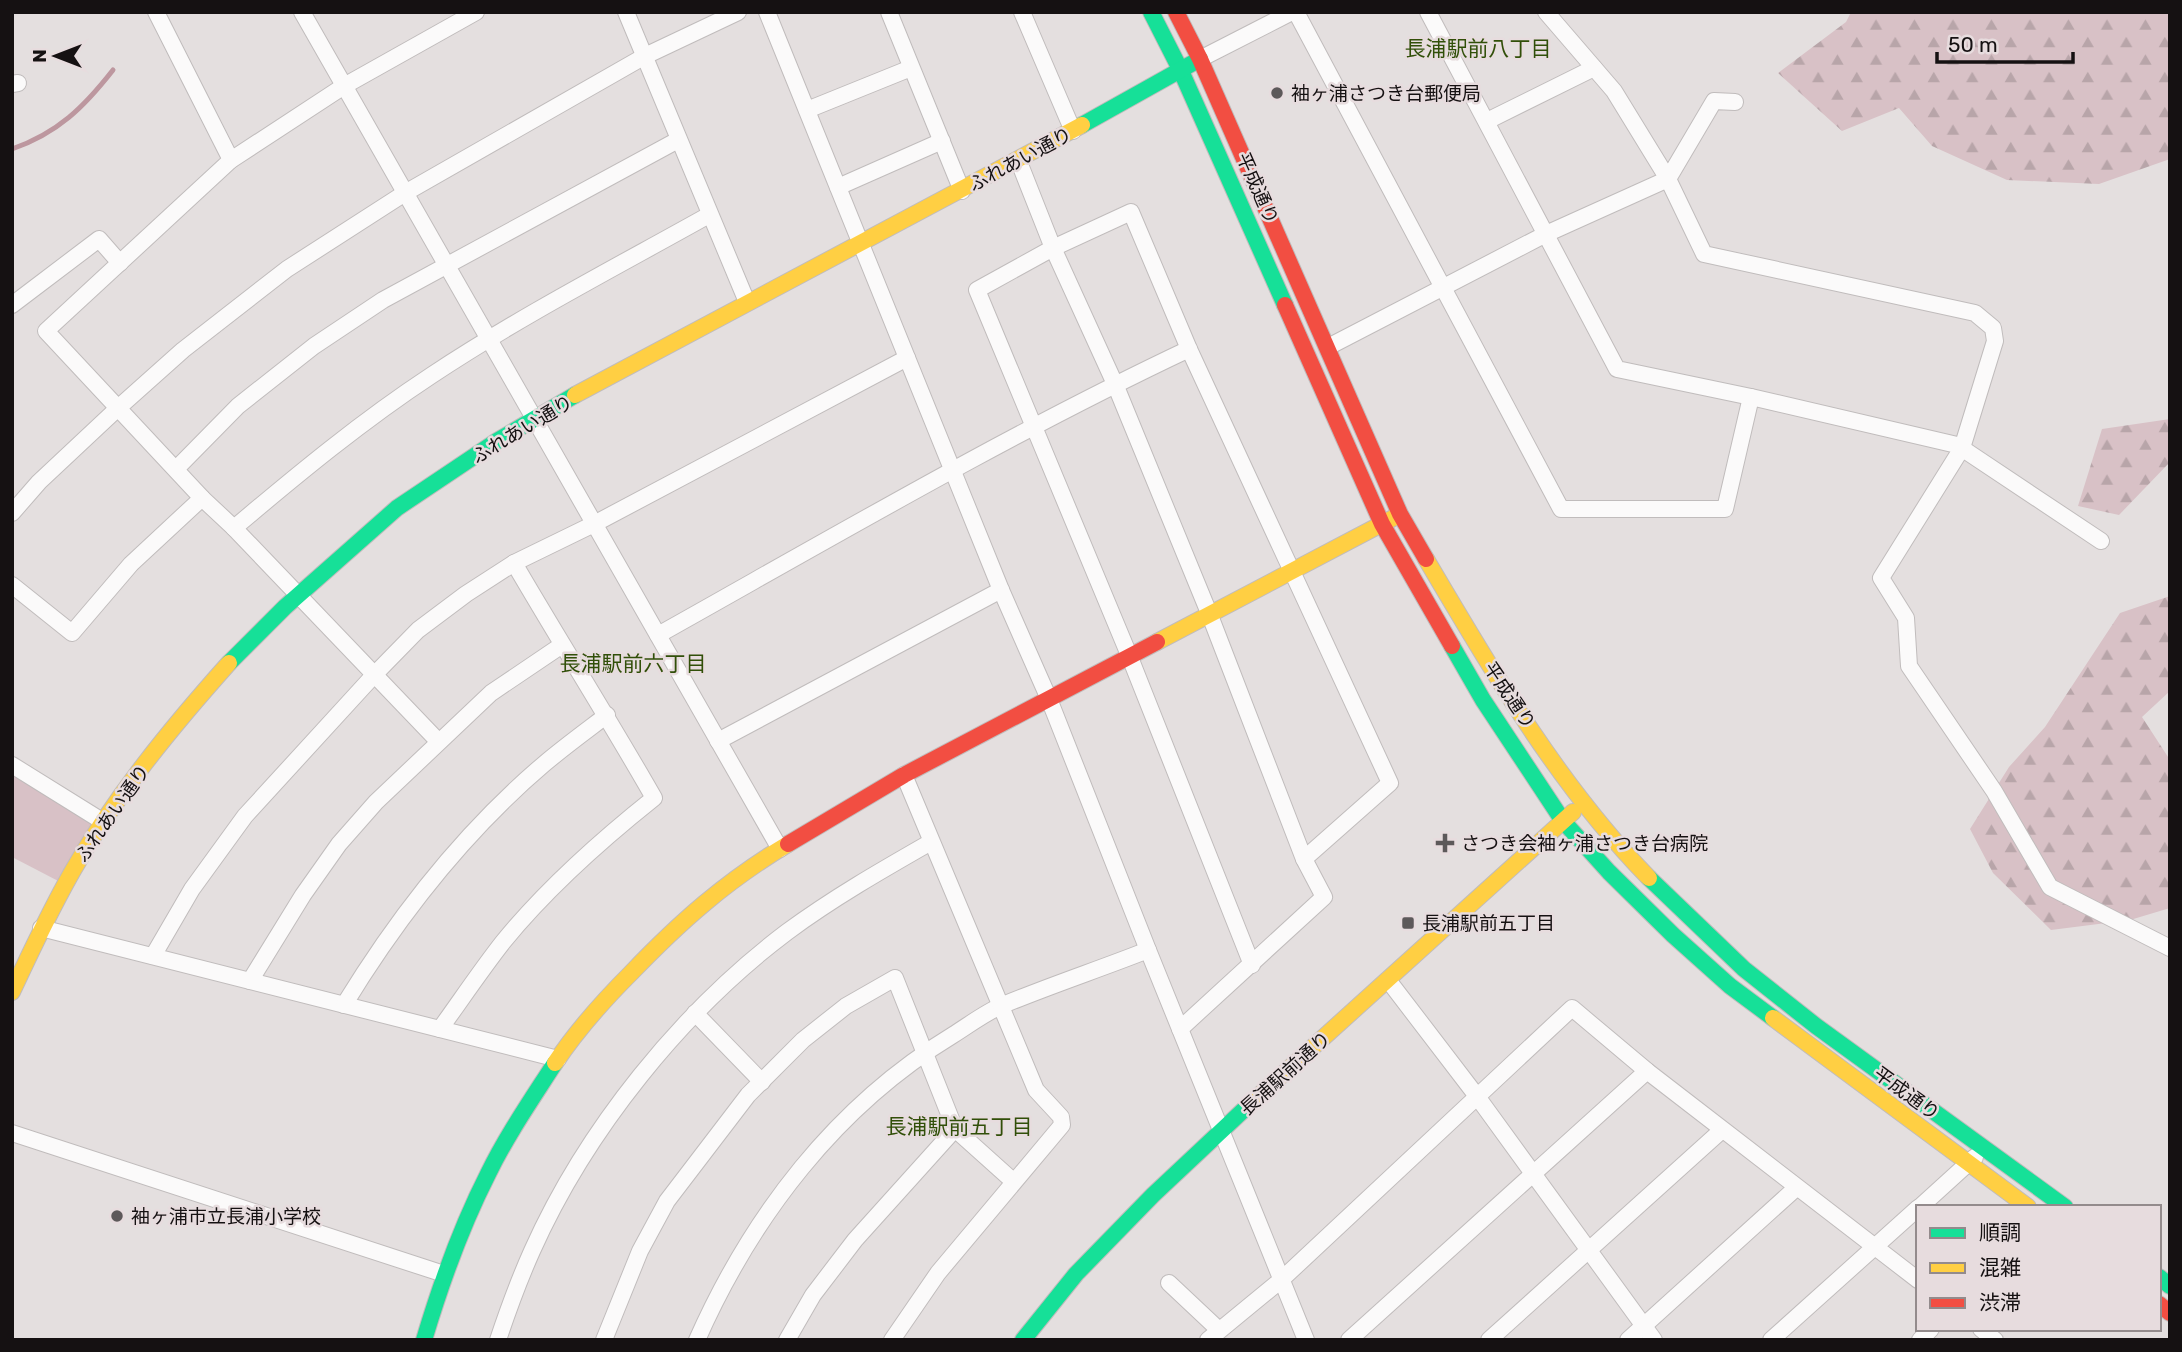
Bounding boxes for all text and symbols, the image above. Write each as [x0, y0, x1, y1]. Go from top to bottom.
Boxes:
north arrow [21, 21, 91, 91]
scale bar [1937, 21, 2074, 65]
text: 50 m [1948, 32, 1998, 57]
district label: 長浦駅前八丁目 [1405, 36, 1552, 61]
text: N [28, 49, 51, 63]
place label: 袖ヶ浦さつき台郵便局 [1291, 82, 1481, 105]
marker: 袖ヶ浦さつき台郵便局 [1269, 85, 1285, 101]
street label: ふれあい通り [965, 123, 1076, 196]
street label: 平成通り [1232, 149, 1284, 228]
street label: ふれあい通り [467, 390, 577, 469]
district label: 長浦駅前六丁目 [560, 651, 707, 676]
street label: 平成通り [1479, 657, 1540, 733]
street label: ふれあい通り [70, 760, 155, 867]
place label: さつき会袖ヶ浦さつき台病院 [1461, 832, 1708, 855]
marker: さつき会袖ヶ浦さつき台病院 [1435, 833, 1455, 853]
place label: 長浦駅前五丁目 [1422, 912, 1555, 935]
marker: 長浦駅前五丁目 [1400, 915, 1416, 931]
street label: 長浦駅前通り [1235, 1027, 1335, 1120]
street label: 平成通り [1869, 1062, 1944, 1125]
district label: 長浦駅前五丁目 [886, 1114, 1033, 1139]
place label: 袖ヶ浦市立長浦小学校 [131, 1205, 321, 1228]
legend [1916, 1205, 2161, 1331]
marker: 袖ヶ浦市立長浦小学校 [109, 1208, 125, 1224]
text: 順調 [1979, 1220, 2021, 1245]
text: 混雑 [1979, 1255, 2021, 1280]
text: 渋滞 [1979, 1290, 2021, 1315]

